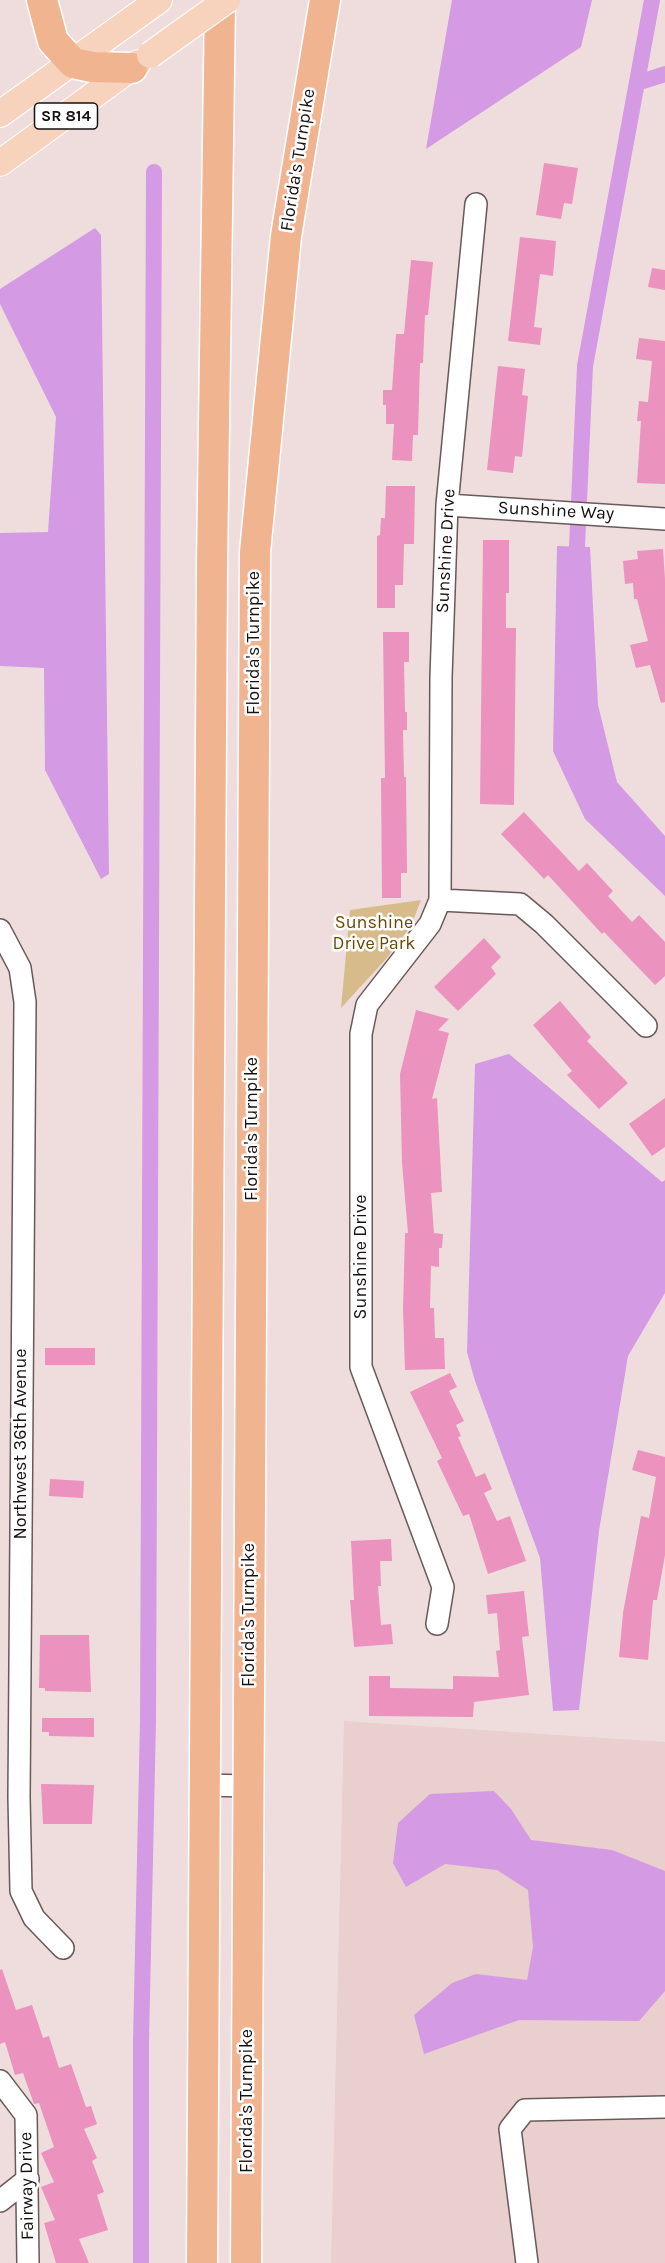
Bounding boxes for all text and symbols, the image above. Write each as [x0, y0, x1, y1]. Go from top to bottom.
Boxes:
street label: Florida's Turnpike [276, 87, 320, 233]
road number: SR 814 [34, 103, 98, 129]
street label: Sunshine Drive [432, 488, 460, 614]
street label: Sunshine Way [497, 497, 615, 525]
street label: Florida's Turnpike [243, 571, 265, 715]
park label: Sunshine Drive Park [333, 912, 415, 954]
street label: Florida's Turnpike [241, 1057, 263, 1201]
street label: Sunshine Drive [350, 1195, 372, 1319]
street label: Northwest 36th Avenue [10, 1348, 32, 1540]
street label: Florida's Turnpike [238, 1543, 260, 1687]
street label: Florida's Turnpike [236, 2029, 258, 2173]
street label: Fairway Drive [15, 2132, 39, 2240]

